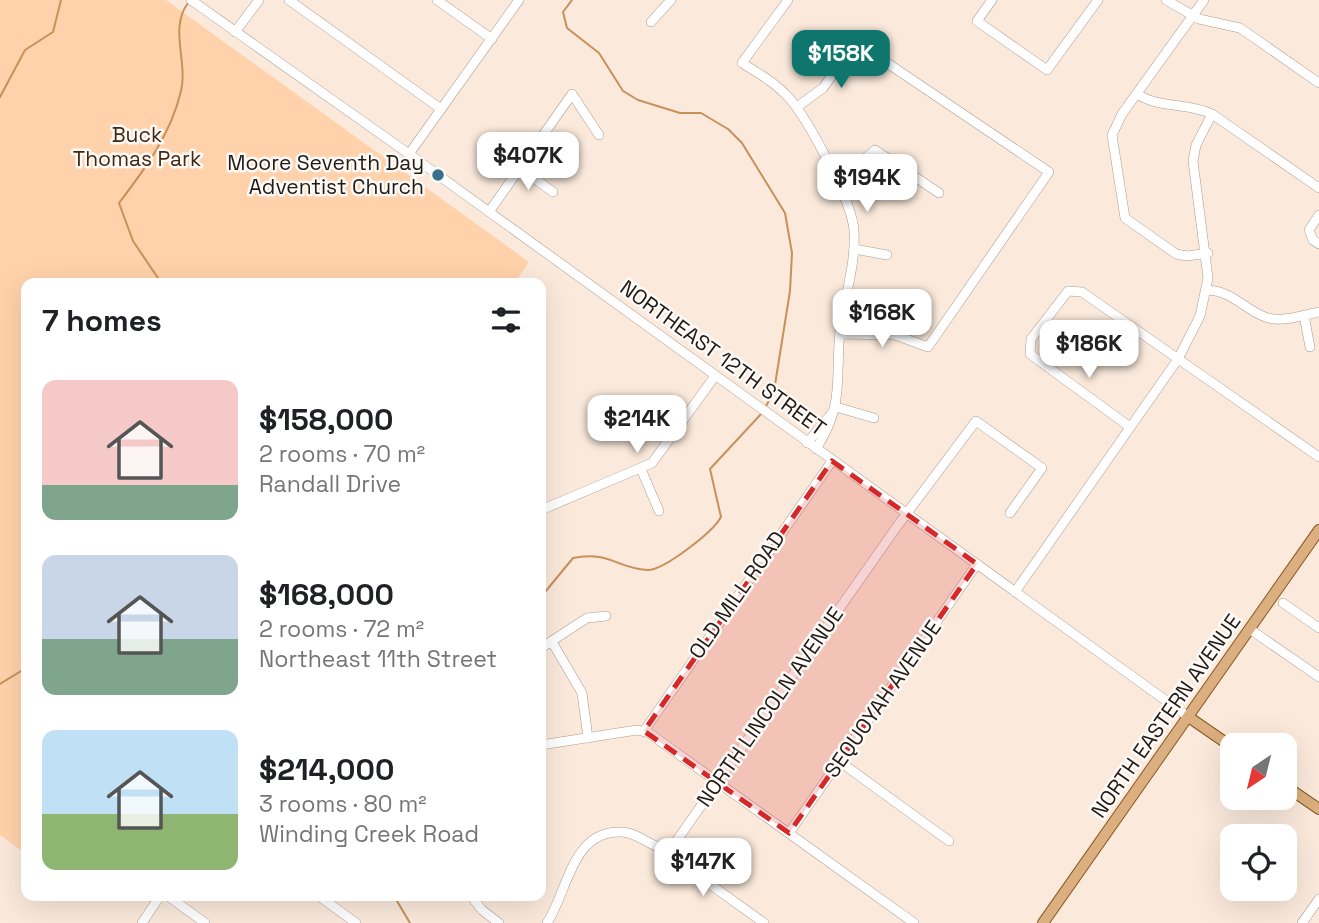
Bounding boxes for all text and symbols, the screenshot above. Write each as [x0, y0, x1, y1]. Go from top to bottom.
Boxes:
pin: $158K [792, 31, 890, 90]
text: $158K [808, 38, 874, 68]
park label: Buck Thomas Park [73, 121, 201, 172]
pin: $407K [479, 132, 577, 192]
text: $407K [493, 140, 563, 170]
place label: Moore Seventh Day Adventist Church [227, 149, 424, 200]
pin: $194K [818, 154, 916, 214]
text: $194K [833, 162, 901, 192]
marker: Moore Seventh Day Adventist Church [430, 167, 446, 183]
street label: NORTHEAST 12TH STREET [615, 274, 832, 442]
pin: $168K [833, 290, 931, 349]
text: $168K [849, 297, 915, 327]
text: 7 homes [42, 301, 162, 340]
icon: filters [487, 301, 525, 339]
pin: $186K [1040, 320, 1138, 380]
text: $186K [1056, 328, 1122, 358]
pin: $214K [588, 396, 686, 455]
text: $158,000 [259, 400, 394, 439]
text: $214K [603, 403, 671, 433]
icon: home [98, 408, 182, 492]
text: 2 rooms · 70 m² [259, 439, 425, 469]
text: Randall Drive [259, 469, 401, 499]
street label: OLD MILL ROAD [682, 525, 791, 664]
text: $168,000 [259, 575, 394, 614]
icon: home [98, 583, 182, 667]
street label: NORTH LINCOLN AVENUE [690, 602, 849, 812]
street label: NORTH EASTERN AVENUE [1085, 608, 1246, 823]
text: 2 rooms · 72 m² [259, 614, 424, 644]
street label: SEQUOYAH AVENUE [818, 615, 947, 783]
text: Northeast 11th Street [259, 644, 497, 674]
north arrow [1220, 733, 1297, 810]
map controls [1220, 733, 1297, 901]
text: $214,000 [259, 750, 394, 789]
icon: home [98, 758, 182, 842]
text: 3 rooms · 80 m² [259, 789, 427, 819]
text: Winding Creek Road [259, 819, 479, 849]
button: locate [1220, 824, 1297, 901]
pin: $147K [654, 838, 752, 898]
text: $147K [670, 846, 736, 876]

